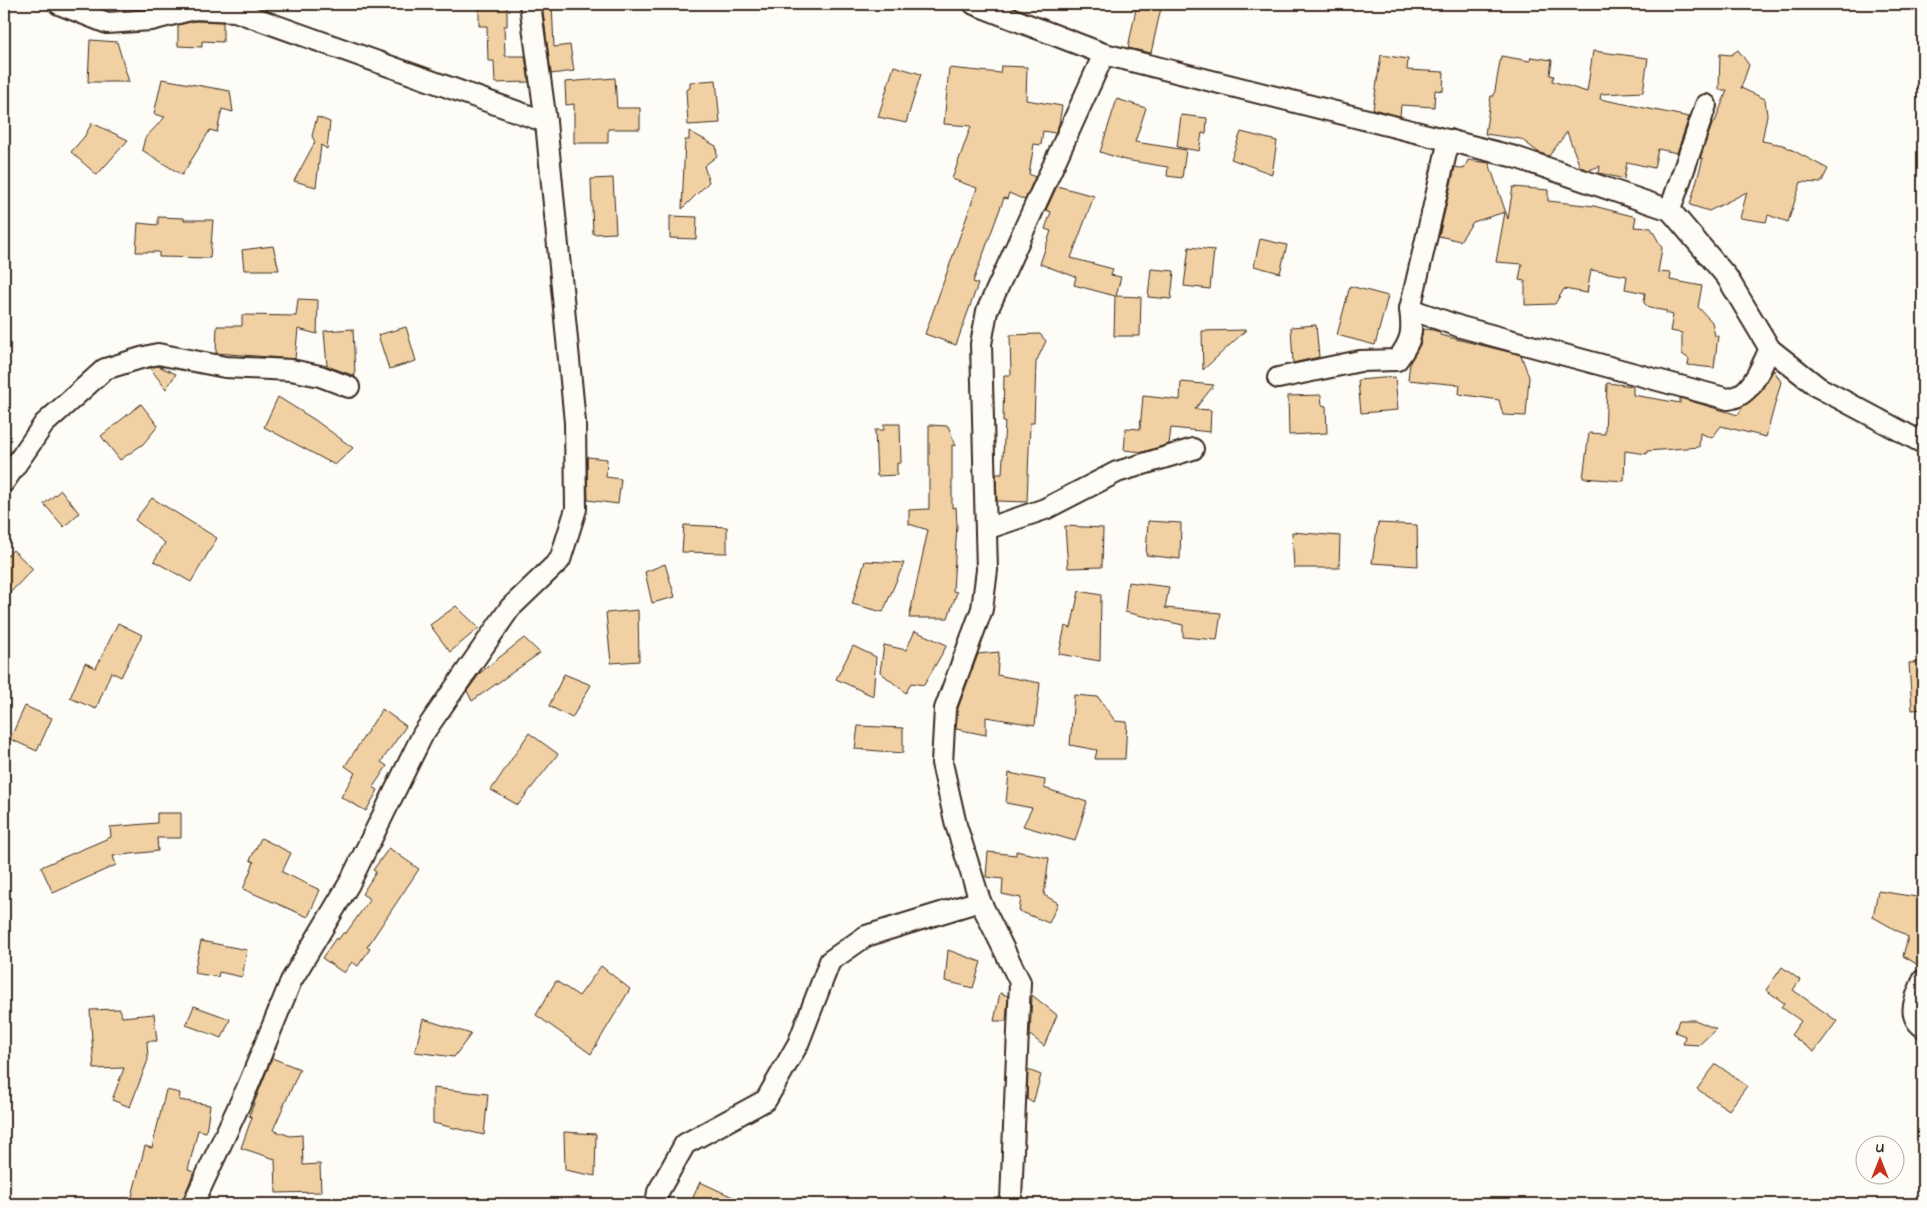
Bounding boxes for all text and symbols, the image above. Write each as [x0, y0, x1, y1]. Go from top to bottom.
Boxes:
north arrow [1854, 1136, 1904, 1186]
text: U [1876, 1138, 1884, 1158]

